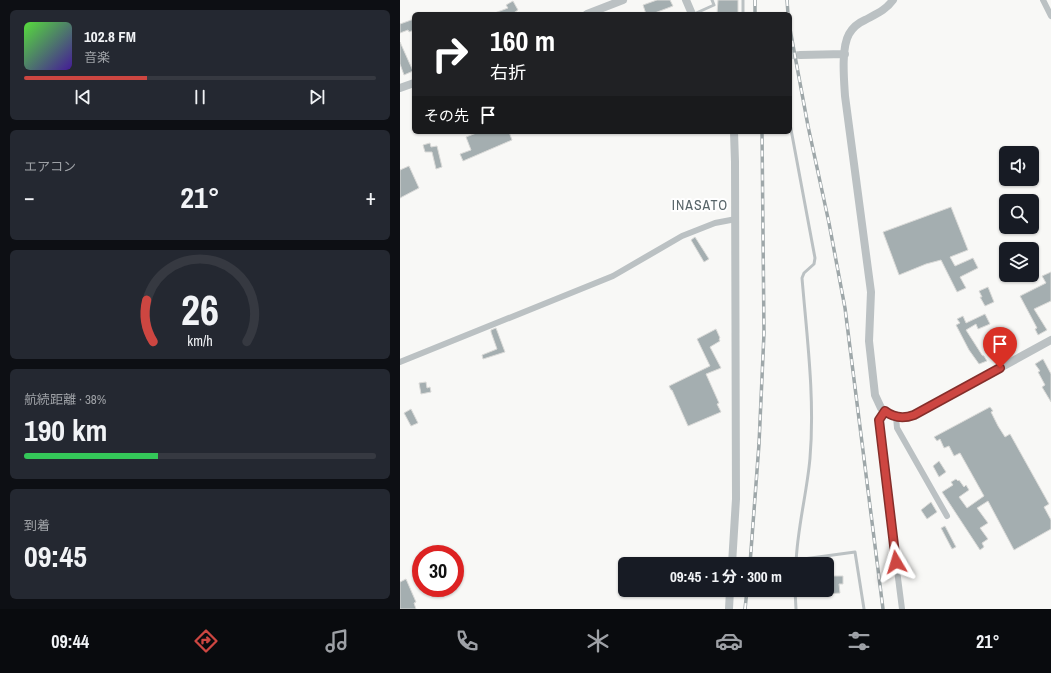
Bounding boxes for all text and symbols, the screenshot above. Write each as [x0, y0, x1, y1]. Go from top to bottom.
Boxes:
text: 160 m [490, 22, 555, 60]
text: 102.8 FM [84, 26, 136, 47]
icon: right [424, 28, 476, 80]
text: 音楽 [84, 49, 110, 66]
text: 右折 [490, 60, 526, 85]
icon: previous [72, 86, 94, 108]
icon: pause [189, 86, 211, 108]
icon: next [306, 86, 328, 108]
icon: arrive [477, 104, 499, 126]
text: その先 [424, 105, 469, 126]
map controls [999, 146, 1039, 282]
button: sound [999, 146, 1039, 186]
text: エアコン [24, 158, 76, 175]
text: 21° [180, 177, 220, 217]
text: − [24, 182, 35, 212]
text: + [365, 182, 376, 212]
button: search [999, 194, 1039, 234]
district label: INASATO [672, 196, 728, 214]
button: layers [999, 242, 1039, 282]
text: 26 [181, 282, 219, 338]
pin [983, 327, 1017, 368]
text: km/h [187, 331, 213, 350]
icon: arrive [989, 333, 1011, 355]
text: 航続距離 · 38% [24, 391, 106, 408]
text: 190 km [24, 410, 107, 450]
text: 到着 [24, 517, 50, 534]
text: 09:45 [24, 536, 87, 576]
position arrow [875, 541, 917, 583]
speed limit sign: 30 [412, 545, 464, 597]
text: 09:45 · 1 分 · 300 m [670, 566, 782, 587]
icon: directions [192, 627, 220, 655]
icon: music [323, 627, 351, 655]
icon: phone [453, 627, 481, 655]
icon: climate [584, 627, 612, 655]
icon: car [715, 627, 743, 655]
icon: filters [845, 627, 873, 655]
text: 09:44 [51, 629, 89, 654]
text: 21° [976, 629, 1000, 654]

